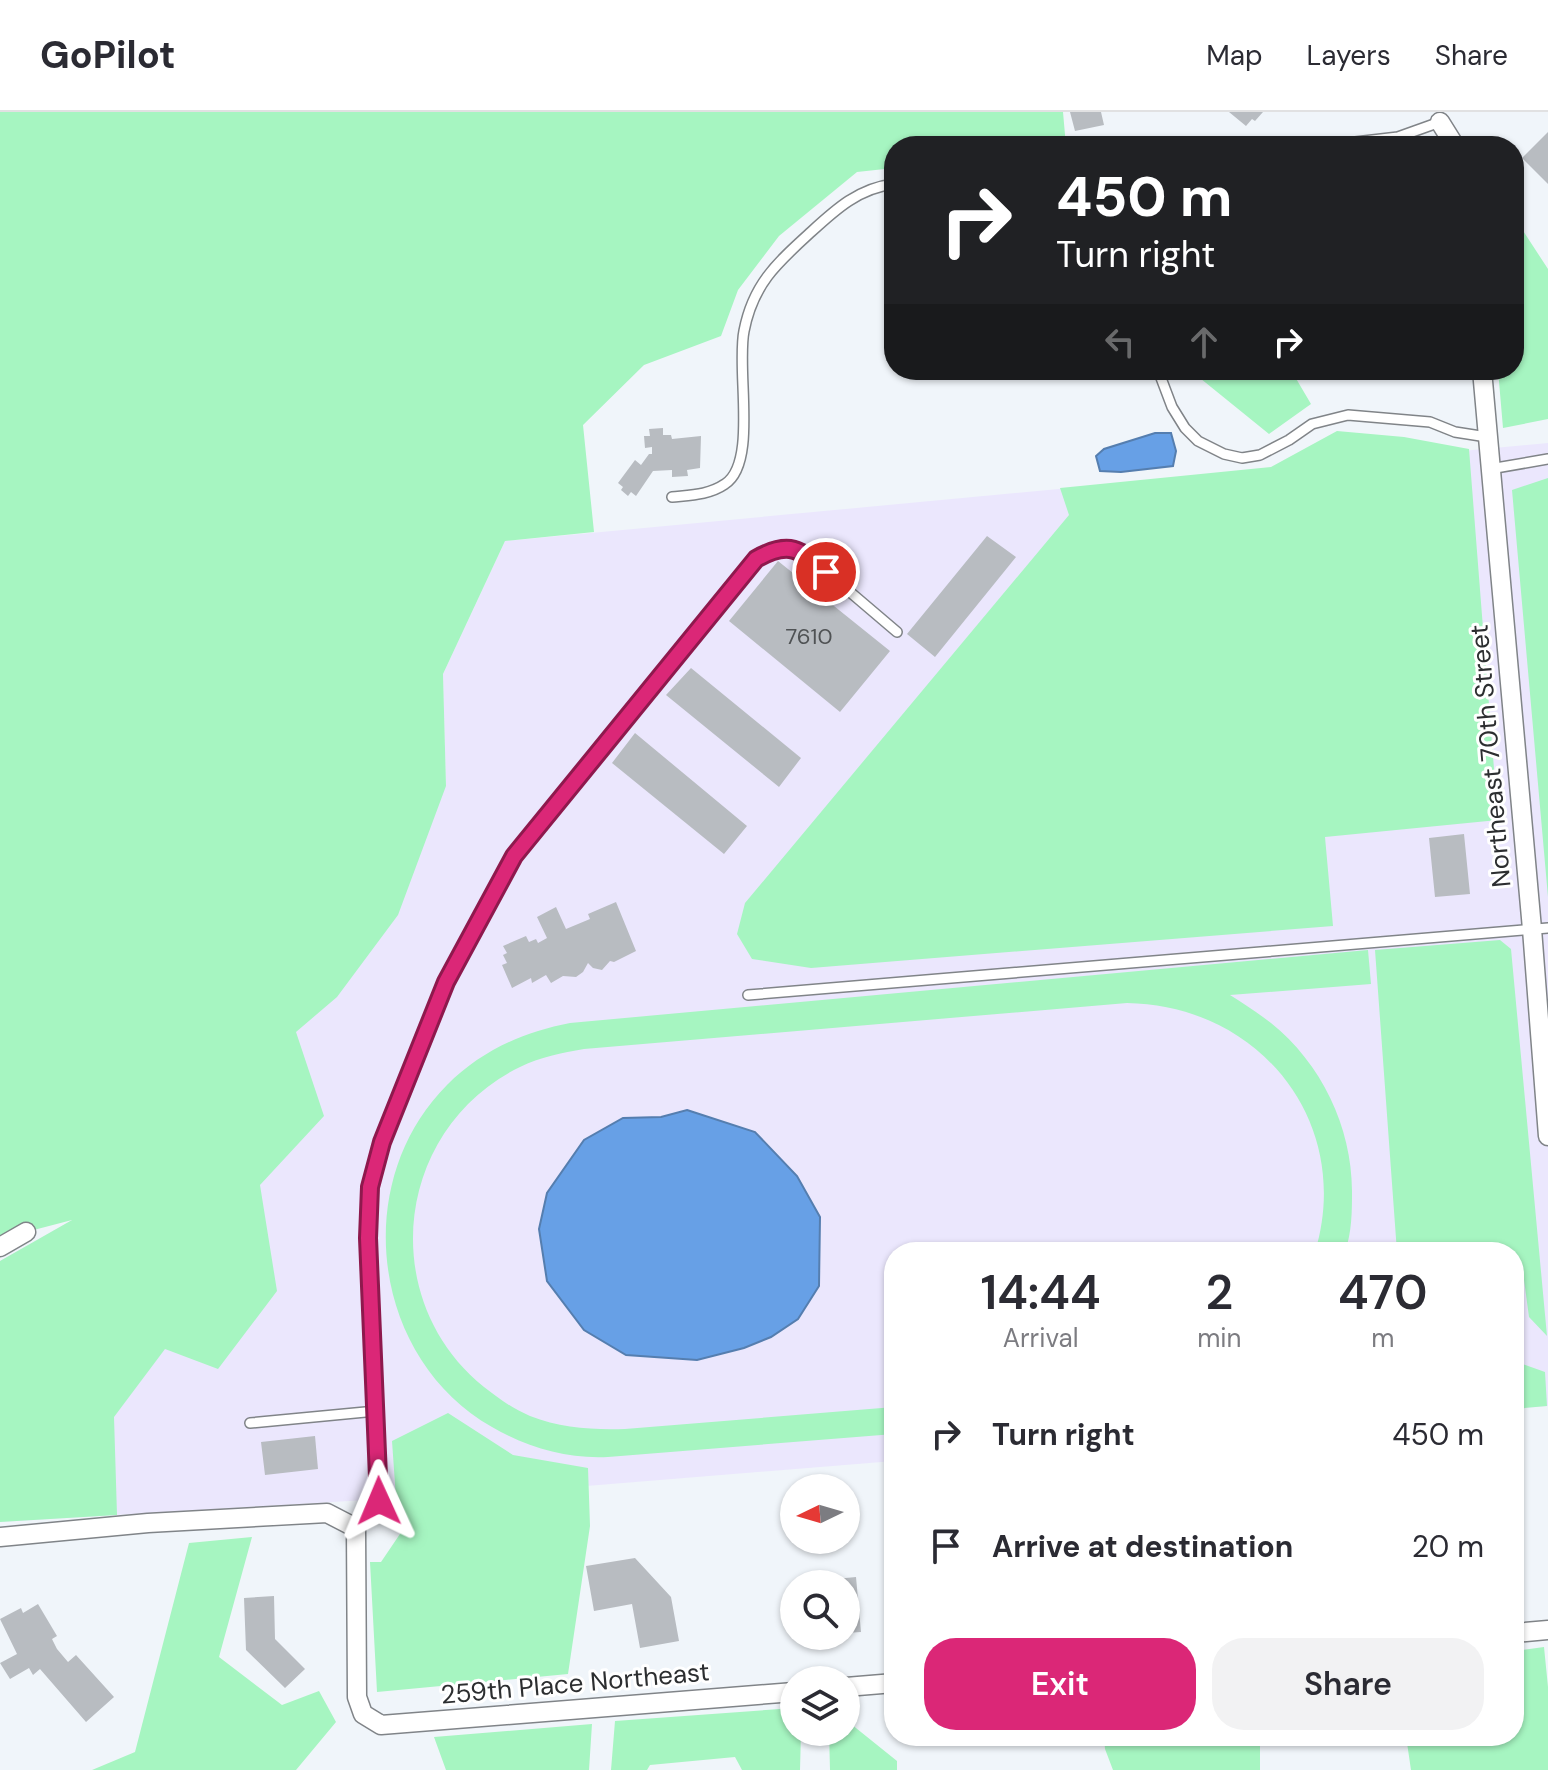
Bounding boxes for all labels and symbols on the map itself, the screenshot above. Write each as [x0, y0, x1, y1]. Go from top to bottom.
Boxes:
pin [792, 538, 860, 606]
house number: 7610 [786, 622, 832, 651]
street label: Northeast 70th Street [1462, 623, 1518, 889]
position arrow [337, 1459, 421, 1543]
north arrow [780, 1474, 860, 1554]
street label: 259th Place Northeast [439, 1654, 711, 1712]

